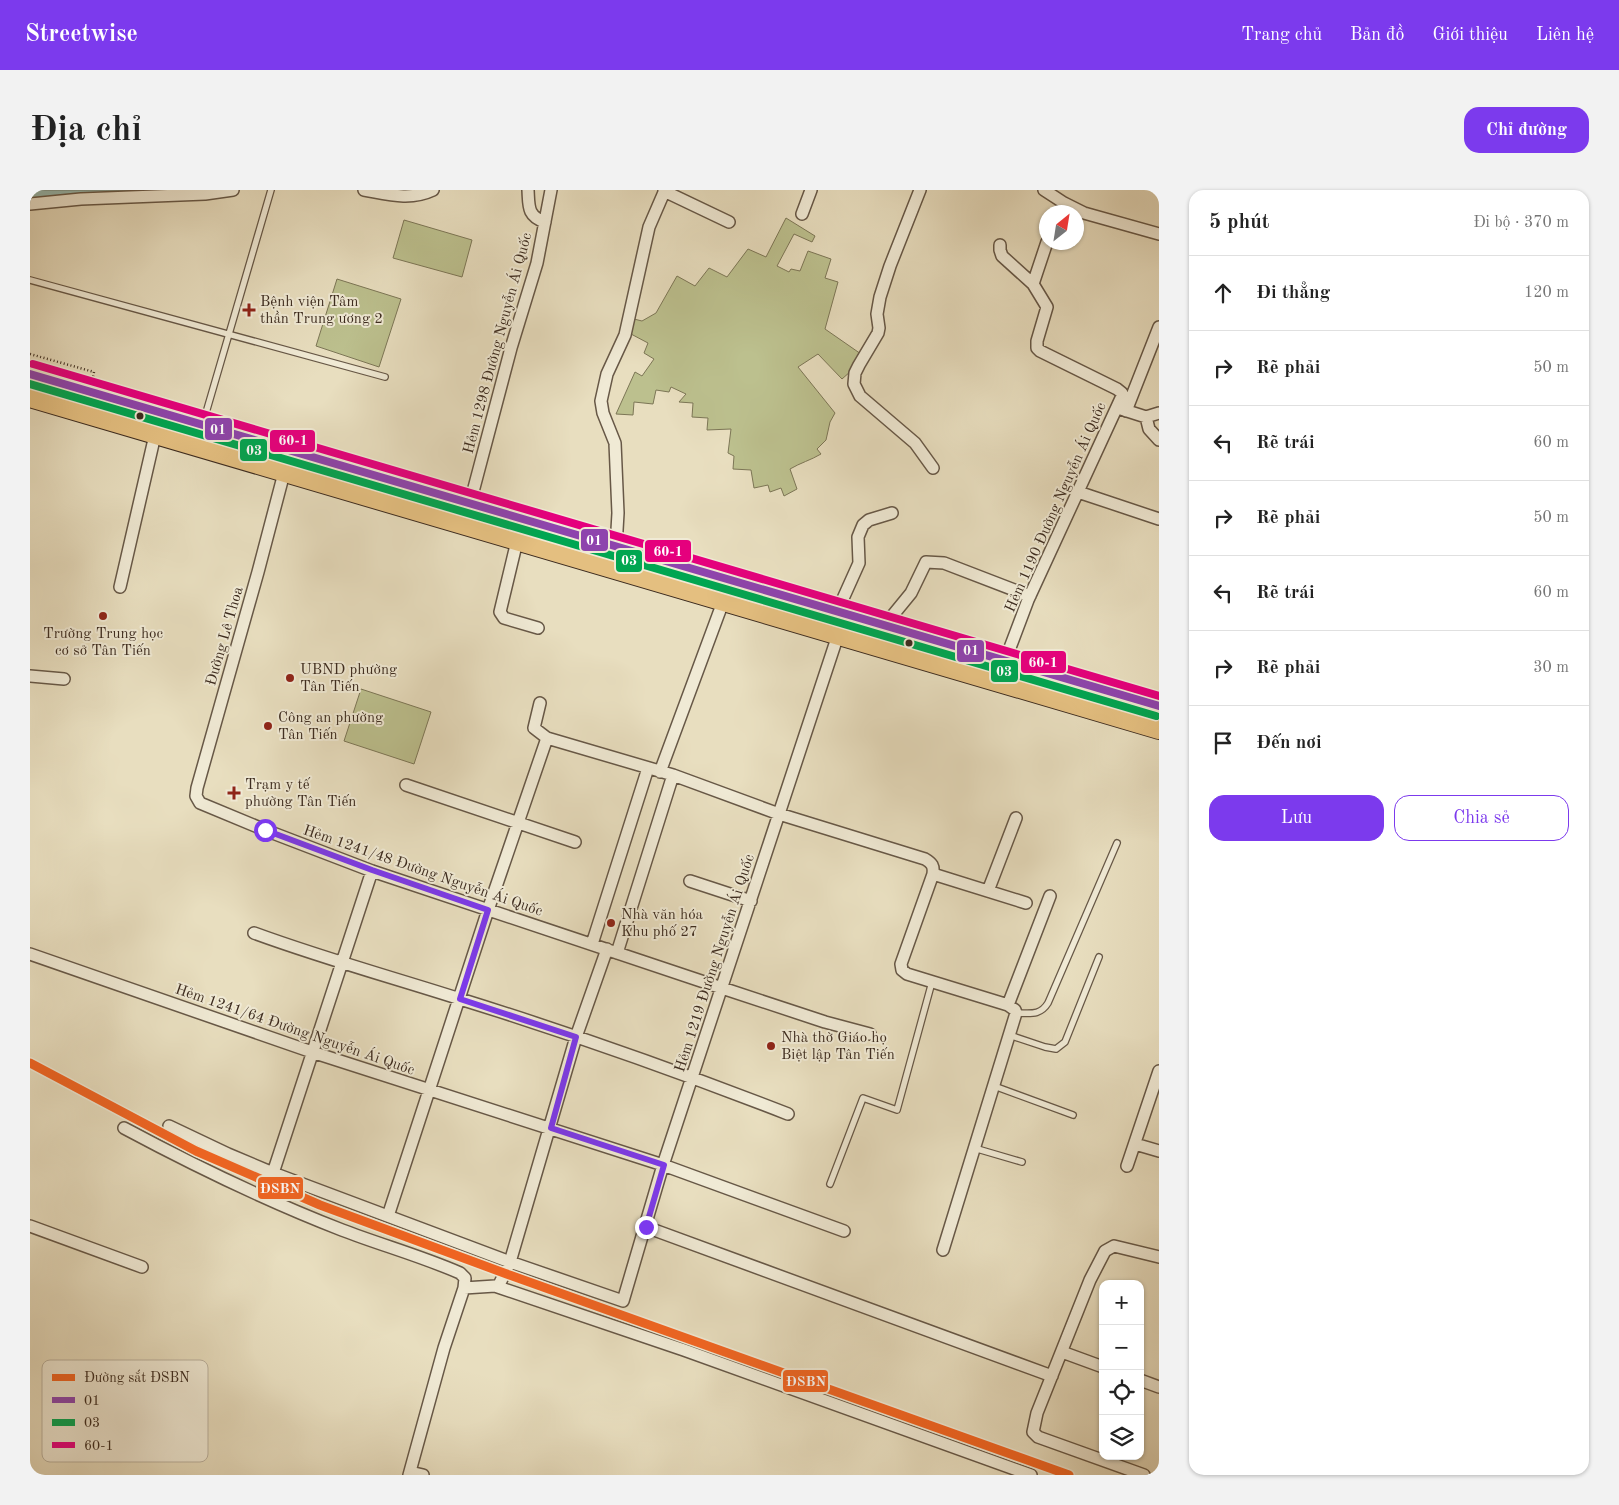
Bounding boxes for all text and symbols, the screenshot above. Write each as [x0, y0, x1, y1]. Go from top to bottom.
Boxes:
text: Streetwise [25, 23, 138, 47]
text: Trang chủ [1241, 26, 1322, 44]
text: Bản đồ [1350, 26, 1404, 44]
text: Giới thiệu [1432, 26, 1508, 44]
text: Liên hệ [1536, 26, 1594, 44]
button: Chỉ đường [1464, 107, 1589, 153]
text: Địa chỉ [30, 113, 142, 148]
north arrow [1039, 205, 1084, 250]
text: 5 phút [1209, 212, 1269, 233]
text: Đi bộ · 370 m [1473, 215, 1569, 231]
street label: Hẻm 1298 Đường Nguyễn Ái Quốc [459, 230, 535, 455]
icon: ahead [1209, 279, 1237, 307]
text: Đi thẳng [1256, 284, 1330, 303]
text: 120 m [1524, 285, 1569, 301]
place label: Bệnh viện Tâm thần Trung ương 2 [260, 295, 383, 327]
marker: Bệnh viện Tâm thần Trung ương 2 [242, 303, 256, 317]
icon: right [1209, 354, 1237, 382]
text: Rẽ phải [1256, 359, 1320, 378]
text: 50 m [1533, 360, 1569, 376]
street label: Hẻm 1190 Đường Nguyễn Ái Quốc [1000, 399, 1110, 615]
unlabelled marker [135, 411, 145, 421]
line badge: 01 [204, 417, 233, 441]
text: 01 [210, 423, 226, 437]
line badge: 60-1 [269, 429, 316, 453]
icon: left [1209, 429, 1237, 457]
text: 60-1 [278, 434, 308, 448]
text: Rẽ trái [1256, 434, 1315, 453]
text: 60 m [1533, 435, 1569, 451]
line badge: 03 [239, 438, 268, 462]
text: 03 [246, 444, 262, 458]
icon: right [1209, 504, 1237, 532]
text: Rẽ phải [1256, 509, 1320, 528]
text: 50 m [1533, 510, 1569, 526]
line badge: 01 [580, 528, 609, 552]
text: 01 [586, 534, 602, 548]
line badge: 60-1 [644, 539, 692, 563]
text: 60-1 [653, 545, 683, 559]
line badge: 03 [615, 549, 643, 573]
text: 03 [621, 554, 637, 568]
icon: left [1209, 579, 1237, 607]
text: Rẽ trái [1256, 584, 1315, 603]
street label: Đường Lê Thoa [204, 585, 247, 688]
text: 60 m [1533, 585, 1569, 601]
marker: Trường Trung học cơ sở Tân Tiến [97, 610, 109, 622]
place label: Trường Trung học cơ sở Tân Tiến [43, 627, 164, 659]
unlabelled marker [904, 638, 914, 648]
line badge: 01 [956, 639, 985, 663]
text: 01 [963, 644, 979, 658]
line badge: 60-1 [1020, 650, 1067, 674]
icon: right [1209, 654, 1237, 682]
text: 60-1 [1028, 656, 1058, 670]
line badge: 03 [990, 659, 1019, 683]
text: Rẽ phải [1256, 659, 1320, 678]
text: 30 m [1533, 660, 1569, 676]
place label: UBND phường Tân Tiến [300, 663, 397, 695]
text: 03 [996, 665, 1012, 679]
marker: UBND phường Tân Tiến [284, 672, 296, 684]
place label: Công an phường Tân Tiến [278, 711, 383, 743]
marker: Công an phường Tân Tiến [262, 720, 274, 732]
icon: arrive [1209, 729, 1237, 757]
text: Đến nơi [1256, 734, 1322, 753]
place label: Trạm y tế phường Tân Tiến [245, 777, 356, 810]
marker: Trạm y tế phường Tân Tiến [227, 786, 241, 800]
button: Lưu [1209, 795, 1384, 841]
button: Chia sẻ [1394, 795, 1569, 841]
route start [254, 819, 277, 842]
street label: Hẻm 1241/48 Đường Nguyễn Ái Quốc [301, 820, 546, 920]
street label: Hẻm 1219 Đường Nguyễn Ái Quốc [670, 851, 758, 1074]
place label: Nhà văn hóa Khu phố 27 [621, 908, 704, 940]
marker: Nhà văn hóa Khu phố 27 [605, 917, 617, 929]
street label: Hẻm 1241/64 Đường Nguyễn Ái Quốc [173, 979, 418, 1079]
place label: Nhà thờ Giáo họ Biệt lập Tân Tiến [781, 1031, 895, 1063]
marker: Nhà thờ Giáo họ Biệt lập Tân Tiến [765, 1040, 777, 1052]
line badge: ĐSBN [257, 1176, 304, 1200]
text: ĐSBN [260, 1182, 300, 1196]
route end [635, 1216, 658, 1239]
map controls [1099, 1280, 1144, 1460]
button: + [1099, 1280, 1144, 1325]
button: − [1099, 1325, 1144, 1370]
legend [42, 1360, 208, 1462]
text: Đường sắt ĐSBN [84, 1369, 190, 1385]
line badge: ĐSBN [782, 1369, 829, 1393]
button: locate [1099, 1370, 1144, 1415]
text: ĐSBN [786, 1375, 826, 1389]
text: 01 [84, 1394, 100, 1408]
button: layers [1099, 1415, 1144, 1460]
text: 03 [84, 1416, 100, 1430]
text: 60-1 [84, 1439, 114, 1453]

